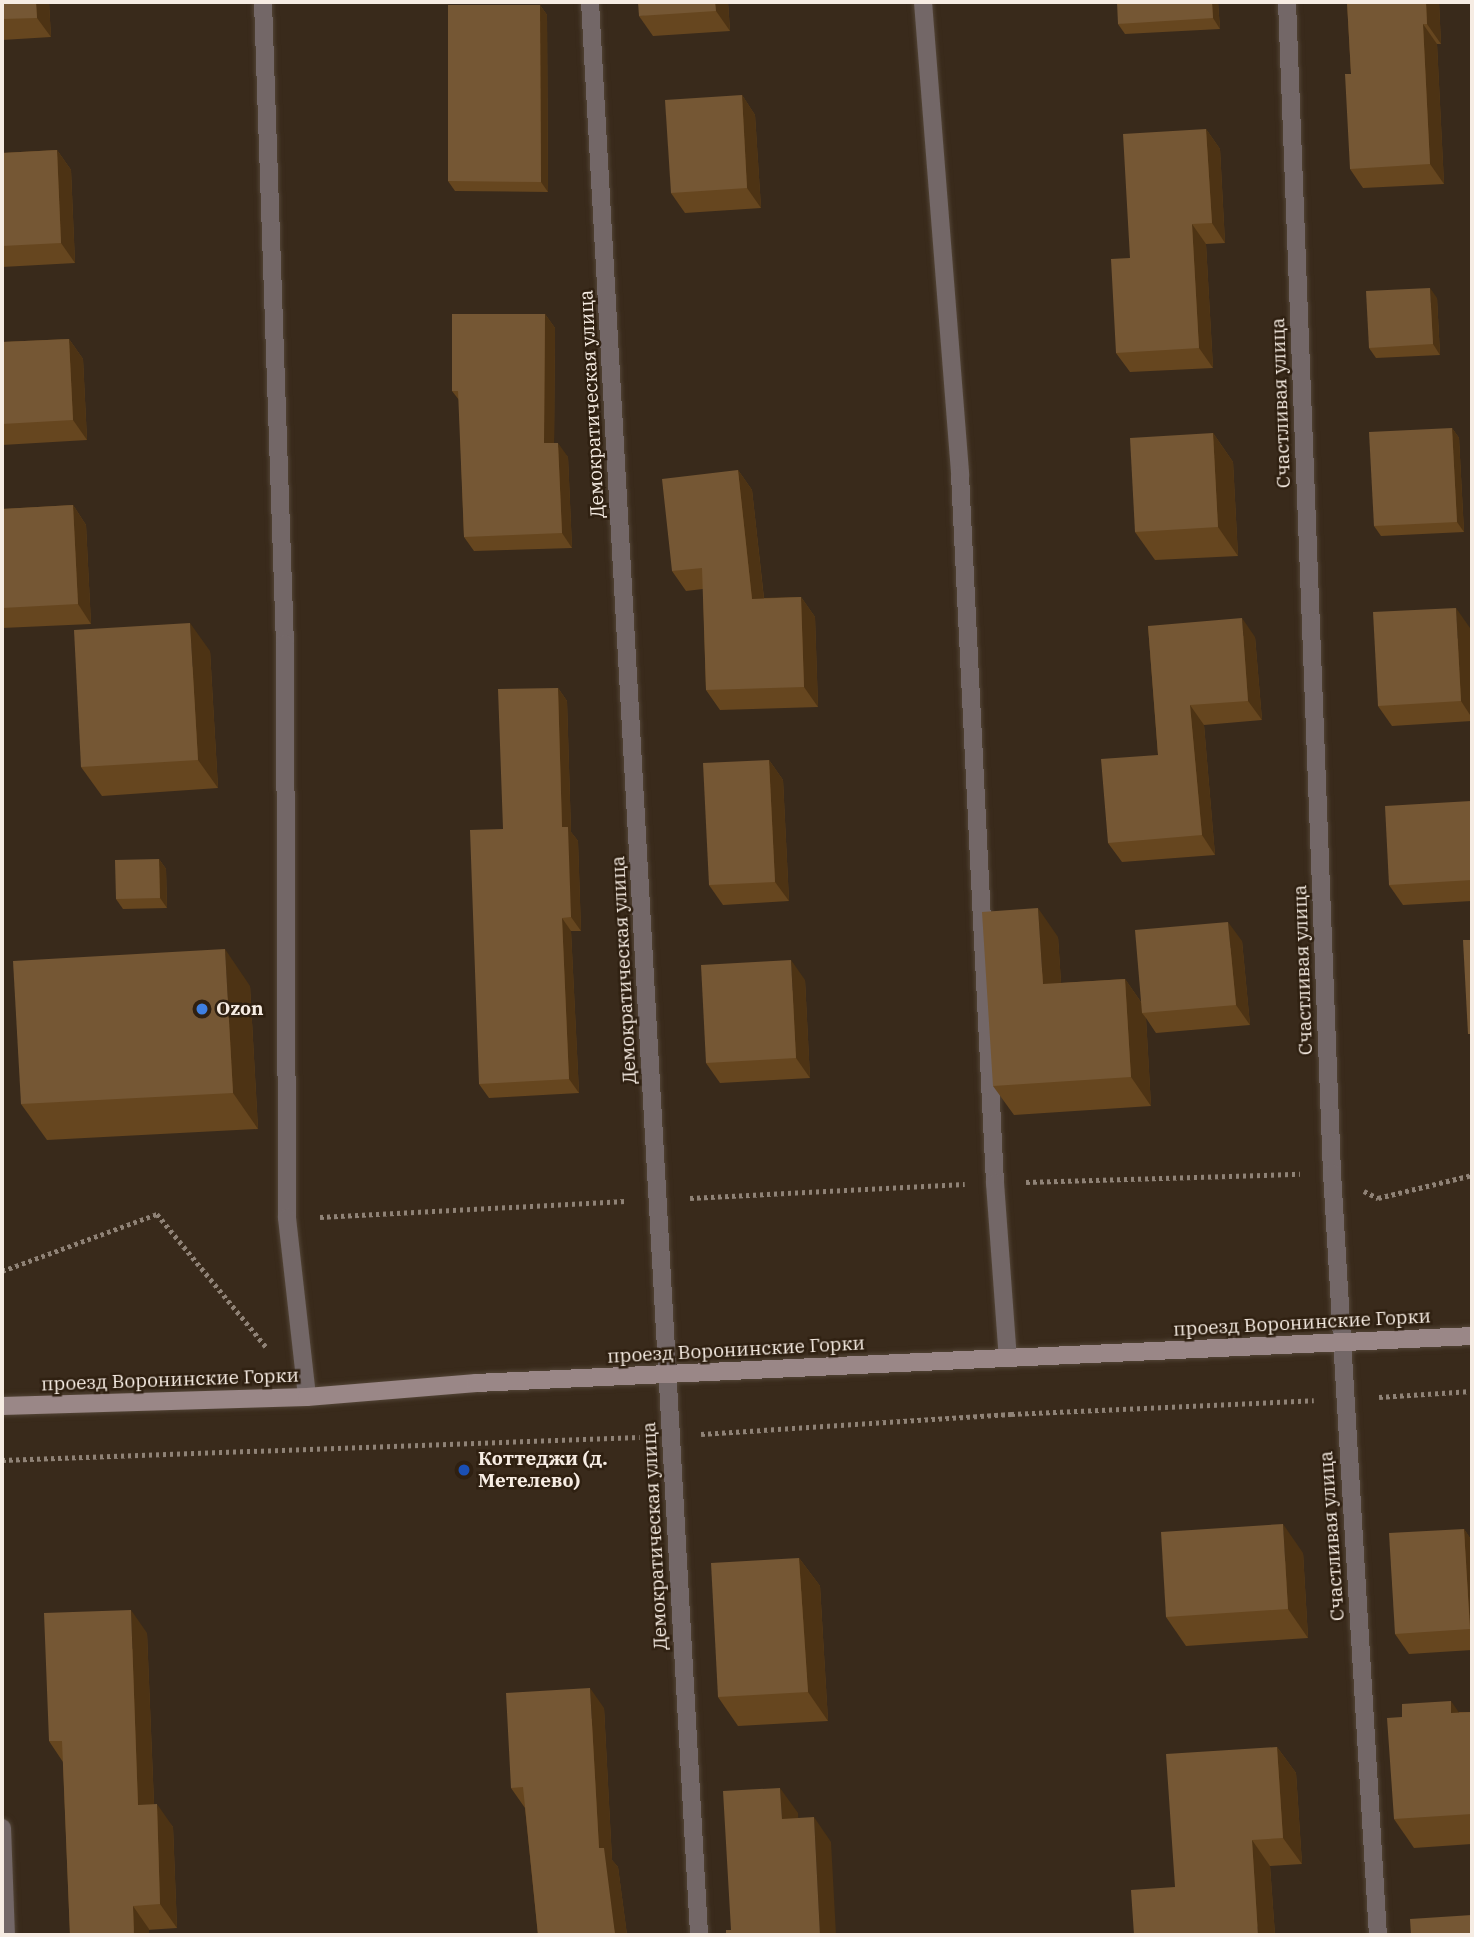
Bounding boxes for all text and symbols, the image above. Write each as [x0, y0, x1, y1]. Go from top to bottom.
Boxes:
street label: Демократическая улица [575, 289, 609, 519]
street label: Счастливая улица [1267, 317, 1295, 489]
street label: Демократическая улица [607, 855, 641, 1085]
street label: Счастливая улица [1289, 884, 1317, 1056]
place label: Ozon [216, 998, 264, 1020]
marker: Ozon [194, 1001, 210, 1017]
street label: проезд Воронинские Горки [1173, 1305, 1431, 1341]
street label: проезд Воронинские Горки [607, 1332, 865, 1368]
street label: проезд Воронинские Горки [41, 1364, 299, 1396]
street label: Демократическая улица [638, 1421, 672, 1651]
place label: Коттеджи (д. Метелево) [478, 1448, 608, 1492]
street label: Счастливая улица [1315, 1450, 1349, 1622]
marker: Коттеджи (д. Метелево) [456, 1462, 472, 1478]

